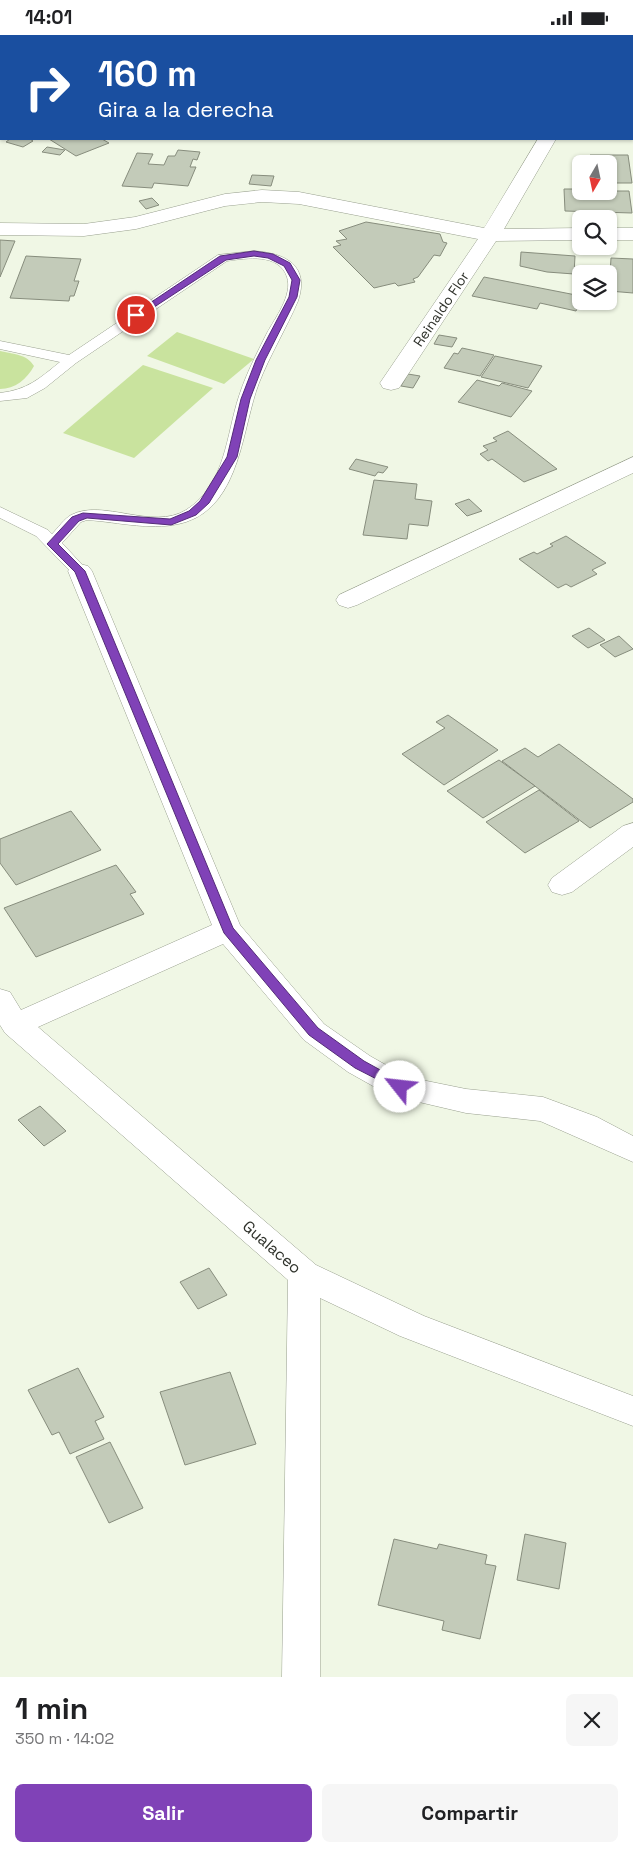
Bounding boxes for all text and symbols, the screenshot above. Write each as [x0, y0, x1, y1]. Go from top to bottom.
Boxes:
text: 14:01 [25, 5, 72, 30]
text: 160 m [98, 52, 197, 96]
icon: right [15, 55, 80, 120]
text: Gira a la derecha [98, 95, 274, 123]
north arrow [572, 155, 618, 200]
map controls [572, 155, 617, 310]
button: search [572, 210, 617, 255]
button: layers [572, 265, 617, 310]
street label: Reinaldo Flor [409, 268, 473, 350]
pin [115, 294, 157, 336]
icon: arrive [122, 301, 150, 329]
position arrow [373, 1060, 425, 1112]
street label: Gualaceo [238, 1216, 306, 1278]
text: 1 min [15, 1689, 88, 1728]
button: close [566, 1694, 618, 1746]
text: 350 m · 14:02 [15, 1728, 114, 1749]
button: Salir [15, 1784, 312, 1842]
button: Compartir [322, 1784, 618, 1842]

